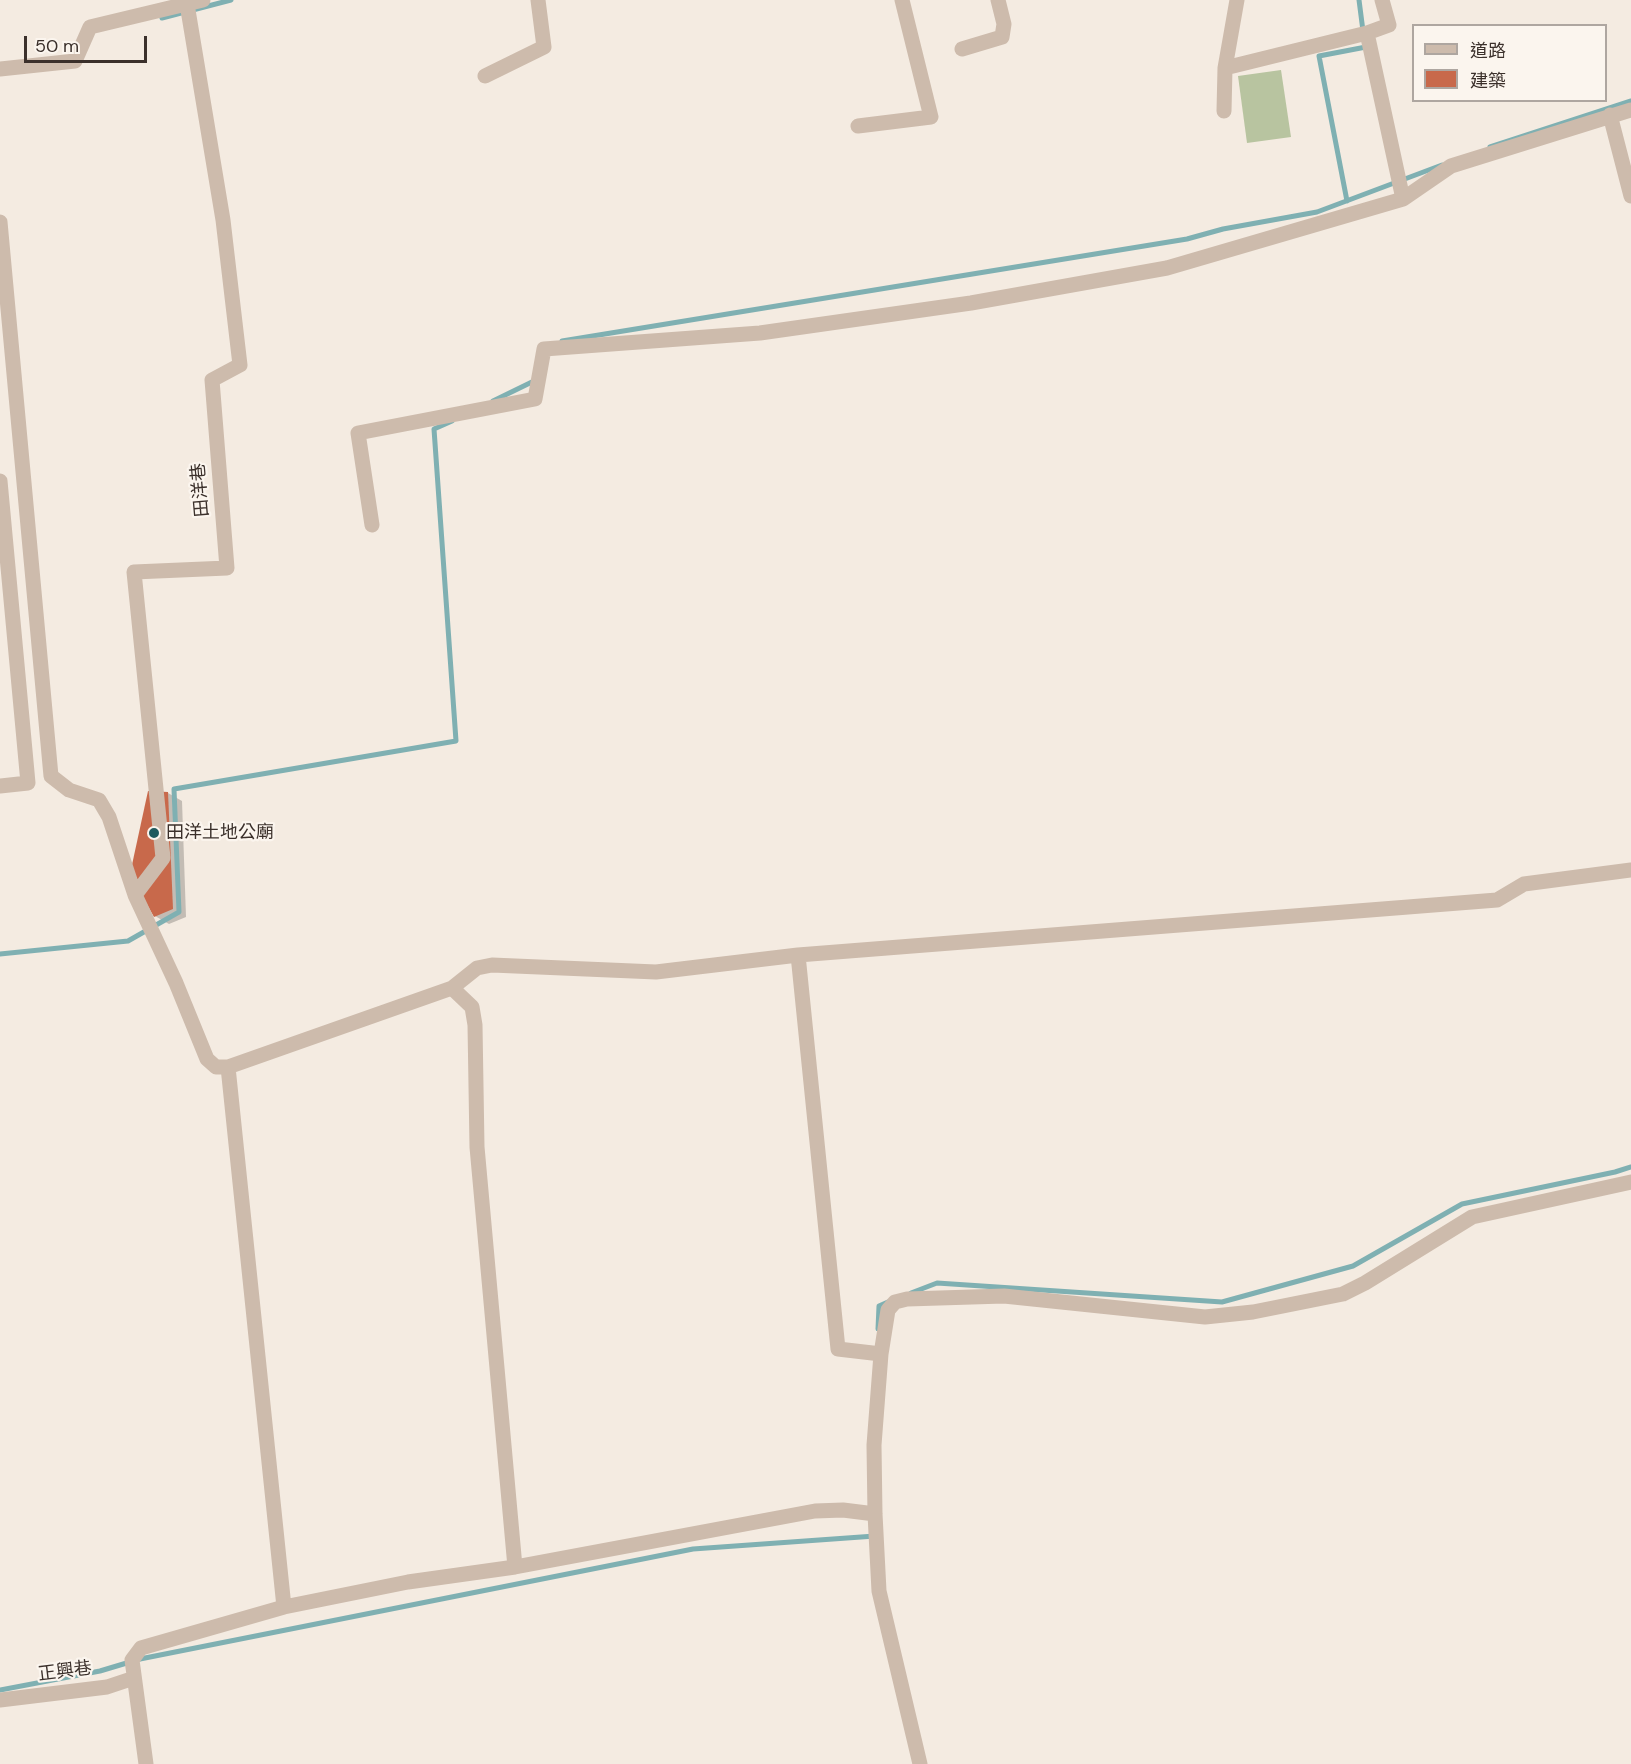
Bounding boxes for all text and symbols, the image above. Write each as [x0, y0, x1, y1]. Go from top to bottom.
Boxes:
scale bar [27, 24, 150, 62]
legend [1412, 24, 1607, 102]
text: 50 m [35, 34, 79, 58]
text: 道路 [1470, 39, 1506, 63]
text: 建築 [1470, 69, 1506, 93]
street label: 田洋巷 [188, 462, 214, 518]
place label: 田洋土地公廟 [166, 822, 274, 844]
marker: 田洋土地公廟 [147, 826, 161, 840]
street label: 正興巷 [37, 1658, 93, 1686]

